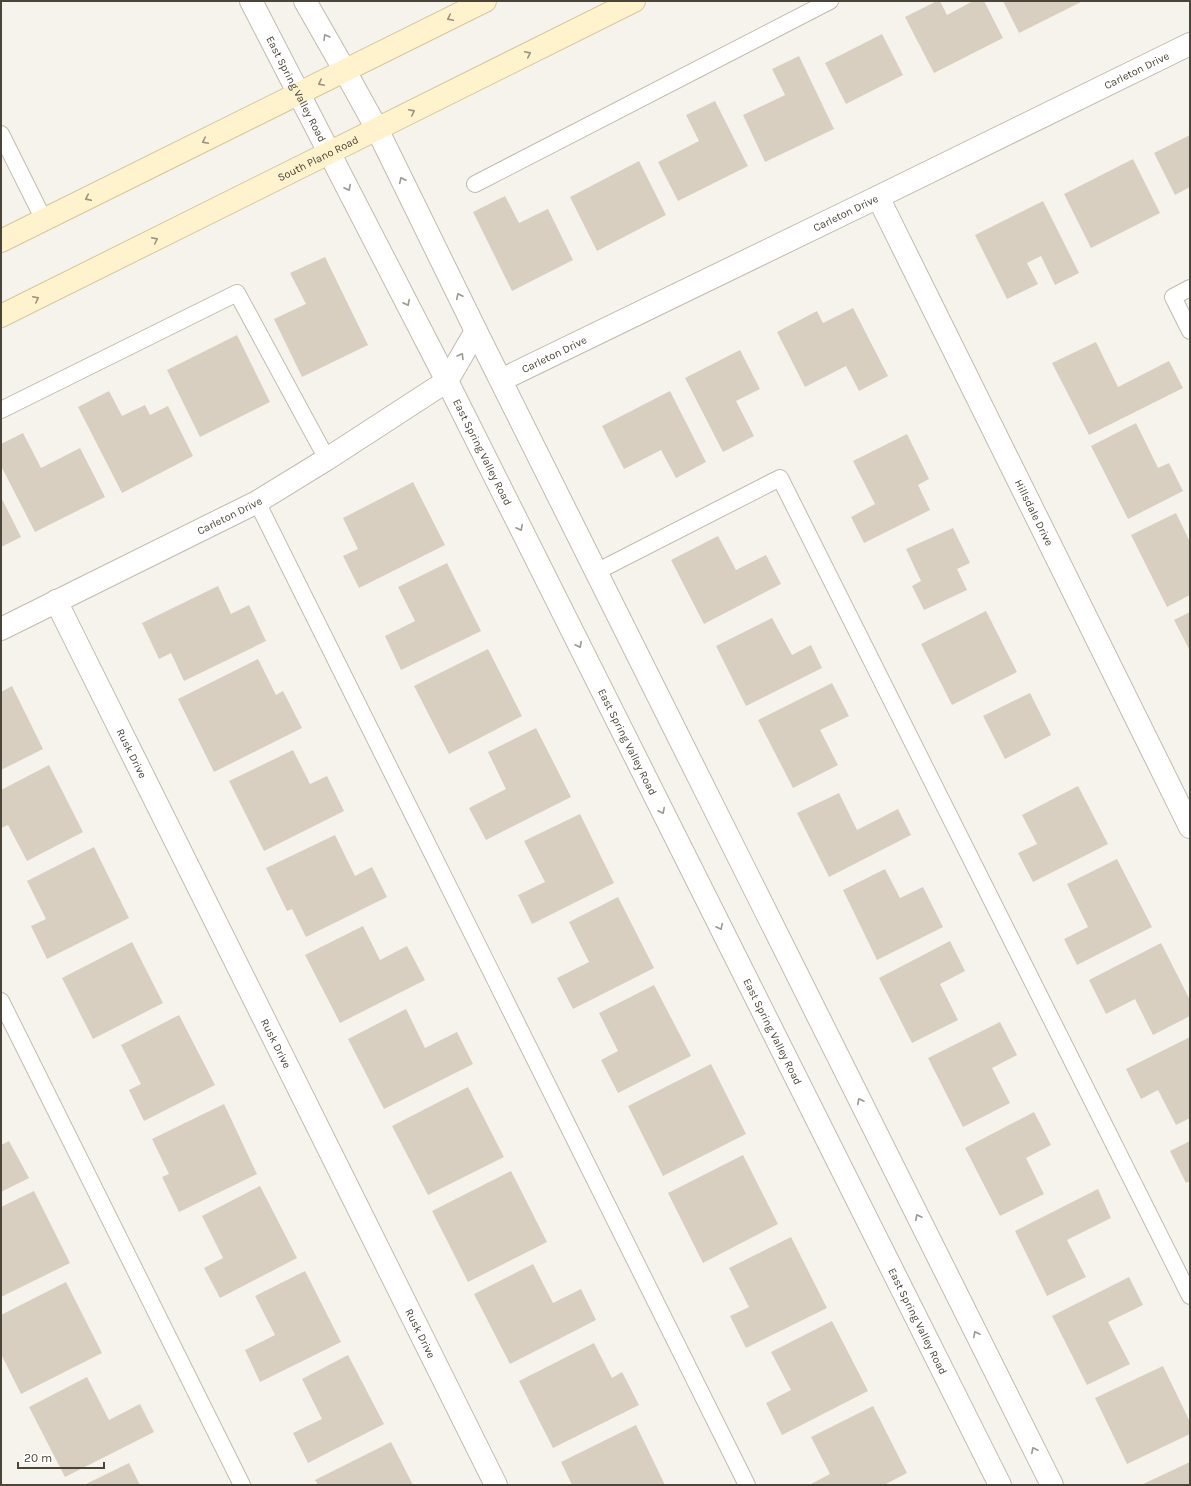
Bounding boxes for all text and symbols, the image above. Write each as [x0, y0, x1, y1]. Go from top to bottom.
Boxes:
one-way arrow [447, 14, 454, 21]
street label: East Spring Valley Road [263, 34, 329, 144]
one-way arrow [323, 34, 330, 41]
street label: Carleton Drive [1102, 49, 1172, 92]
one-way arrow [524, 51, 531, 59]
one-way arrow [318, 78, 326, 86]
one-way arrow [408, 109, 415, 117]
street label: South Plano Road [276, 133, 361, 184]
one-way arrow [202, 136, 209, 143]
one-way arrow [399, 176, 407, 184]
one-way arrow [343, 183, 350, 191]
street label: Carleton Drive [811, 192, 881, 234]
one-way arrow [85, 193, 93, 201]
one-way arrow [151, 237, 158, 245]
one-way arrow [456, 293, 464, 301]
one-way arrow [32, 296, 39, 304]
one-way arrow [402, 299, 410, 307]
street label: Carleton Drive [520, 333, 589, 376]
one-way arrow [457, 353, 464, 360]
street label: East Spring Valley Road [450, 397, 514, 508]
street label: Hillsdale Drive [1012, 477, 1056, 548]
street label: Carleton Drive [195, 494, 265, 538]
one-way arrow [516, 524, 523, 532]
one-way arrow [574, 640, 582, 648]
street label: East Spring Valley Road [595, 686, 659, 797]
street label: Rusk Drive [114, 726, 149, 781]
one-way arrow [657, 807, 665, 814]
one-way arrow [716, 923, 723, 930]
street label: East Spring Valley Road [740, 976, 804, 1087]
street label: Rusk Drive [258, 1017, 294, 1071]
one-way arrow [857, 1098, 865, 1105]
one-way arrow [915, 1214, 923, 1222]
street label: East Spring Valley Road [885, 1266, 950, 1377]
street label: Rusk Drive [402, 1307, 438, 1361]
one-way arrow [973, 1331, 981, 1338]
scale bar [18, 1444, 104, 1470]
one-way arrow [1031, 1447, 1039, 1454]
text: 20 m [24, 1451, 52, 1465]

